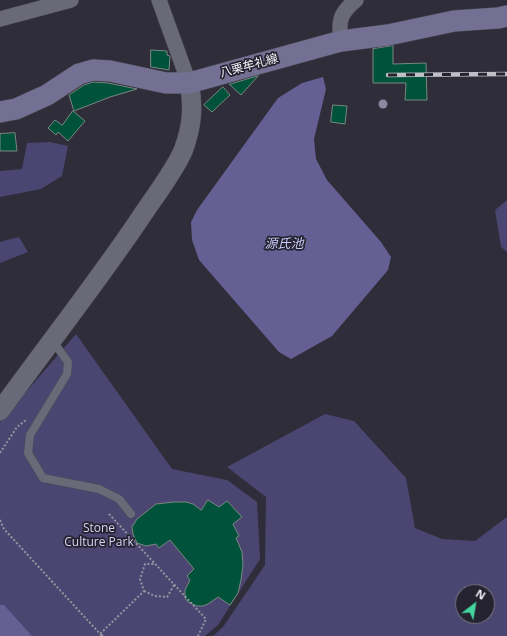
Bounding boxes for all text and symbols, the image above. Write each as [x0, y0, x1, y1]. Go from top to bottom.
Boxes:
street label: 八栗牟礼線 [218, 51, 280, 81]
water label: 源氏池 [265, 236, 303, 252]
park label: Stone Culture Park [64, 522, 134, 550]
north arrow [455, 584, 495, 624]
text: N [473, 585, 489, 603]

